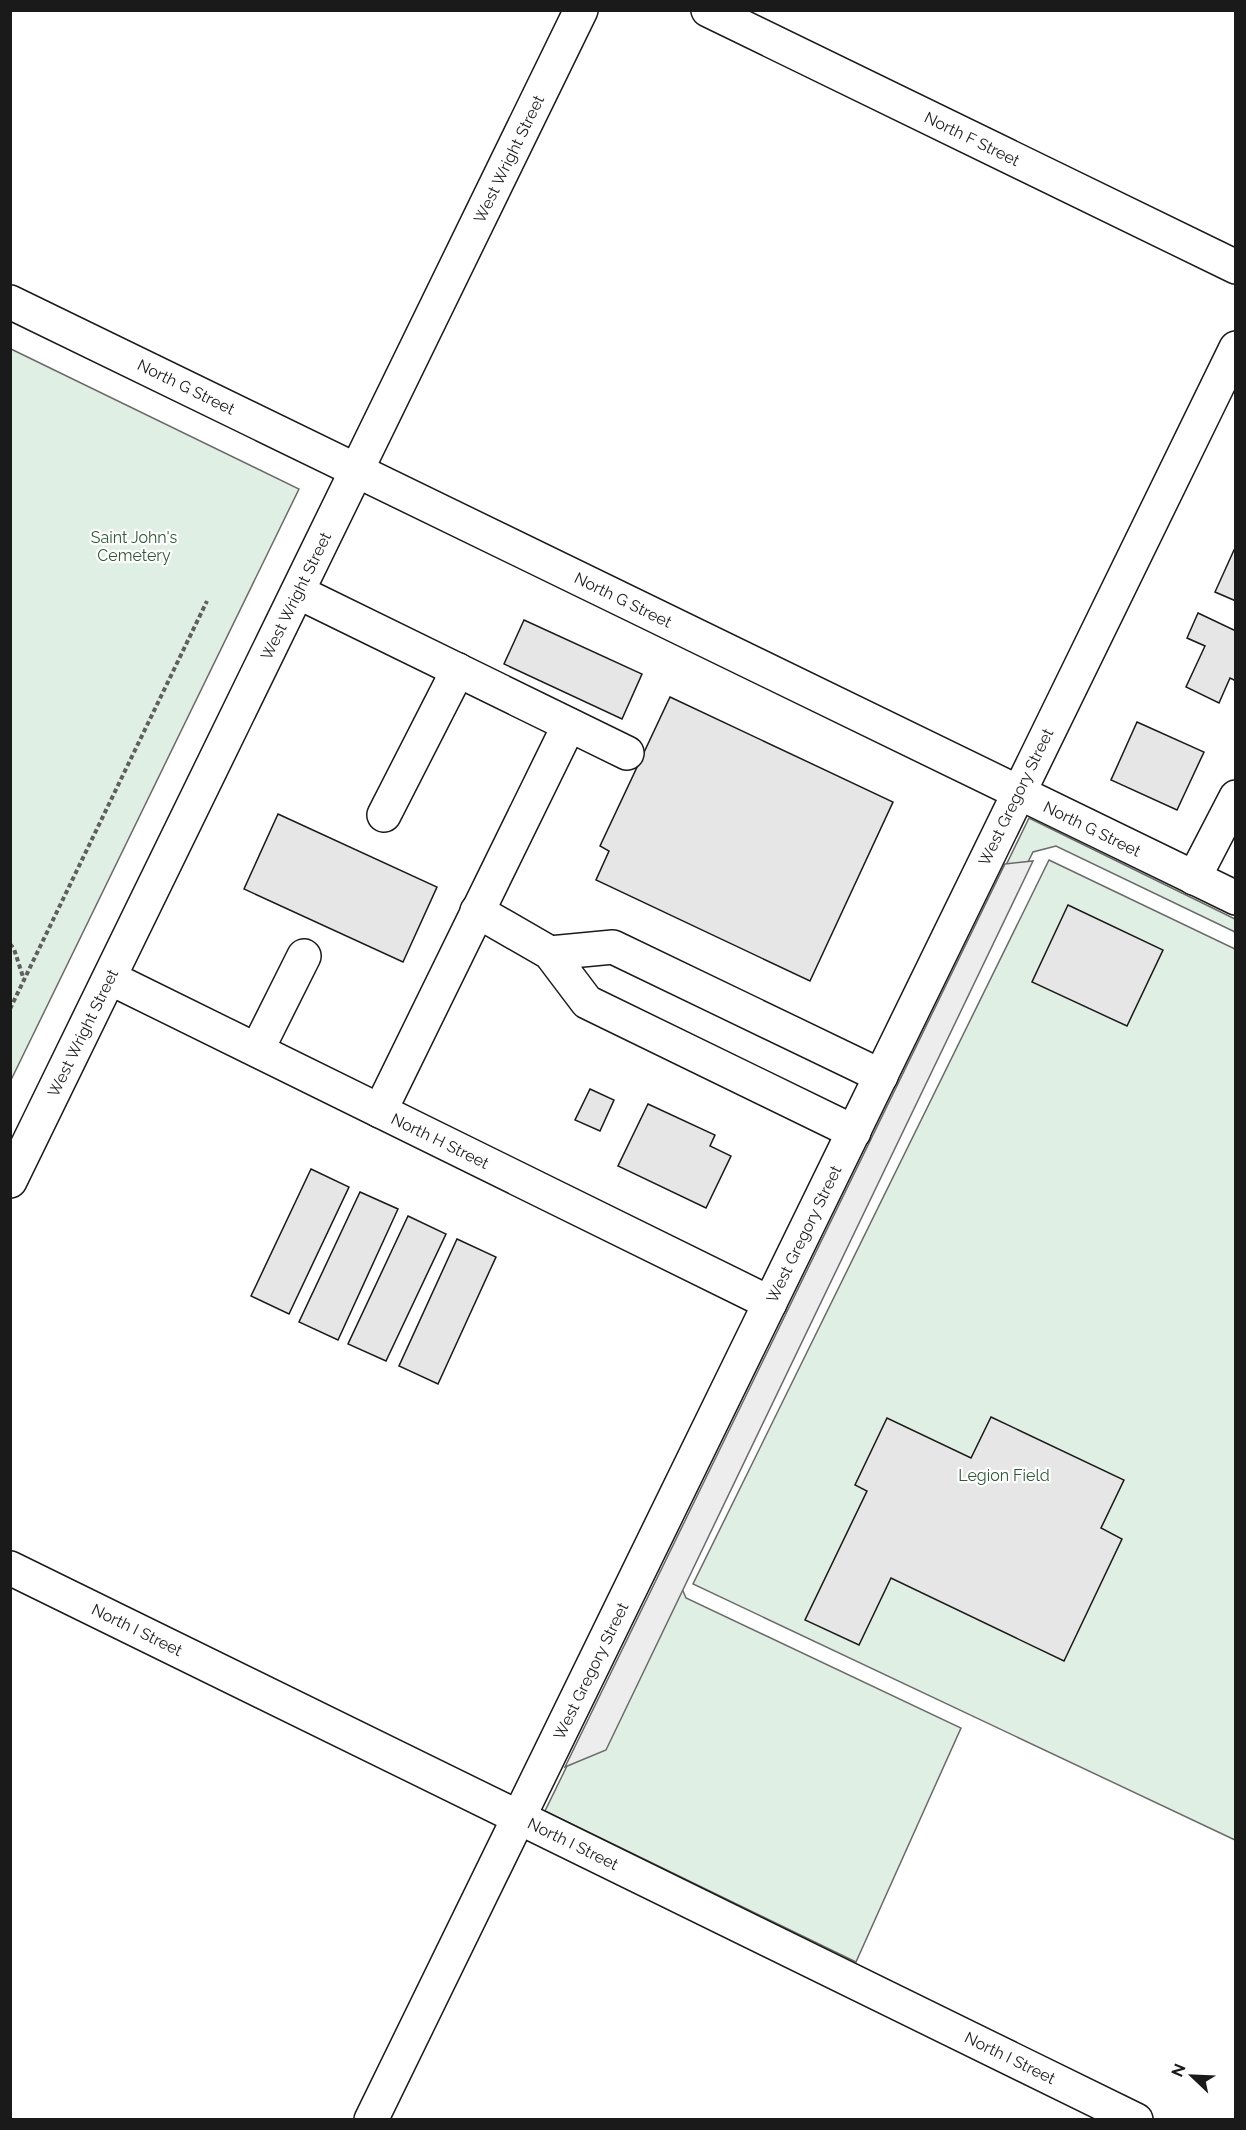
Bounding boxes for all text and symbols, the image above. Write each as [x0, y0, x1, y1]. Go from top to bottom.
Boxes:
street label: West Wright Street [470, 91, 548, 226]
street label: North F Street [921, 108, 1023, 171]
street label: North G Street [134, 355, 238, 419]
park label: Saint John's Cemetery [91, 528, 178, 565]
street label: West Wright Street [257, 528, 335, 663]
street label: North G Street [571, 568, 675, 632]
street label: West Gregory Street [975, 725, 1058, 869]
street label: North G Street [1040, 797, 1144, 861]
street label: West Wright Street [44, 965, 122, 1100]
street label: North H Street [388, 1109, 493, 1173]
street label: West Gregory Street [763, 1162, 846, 1306]
park label: Legion Field [958, 1466, 1050, 1485]
street label: West Gregory Street [550, 1599, 633, 1743]
street label: North I Street [89, 1600, 186, 1660]
street label: North I Street [525, 1814, 622, 1874]
street label: North I Street [962, 2028, 1059, 2088]
north arrow [1162, 2046, 1222, 2106]
text: N [1168, 2061, 1190, 2080]

